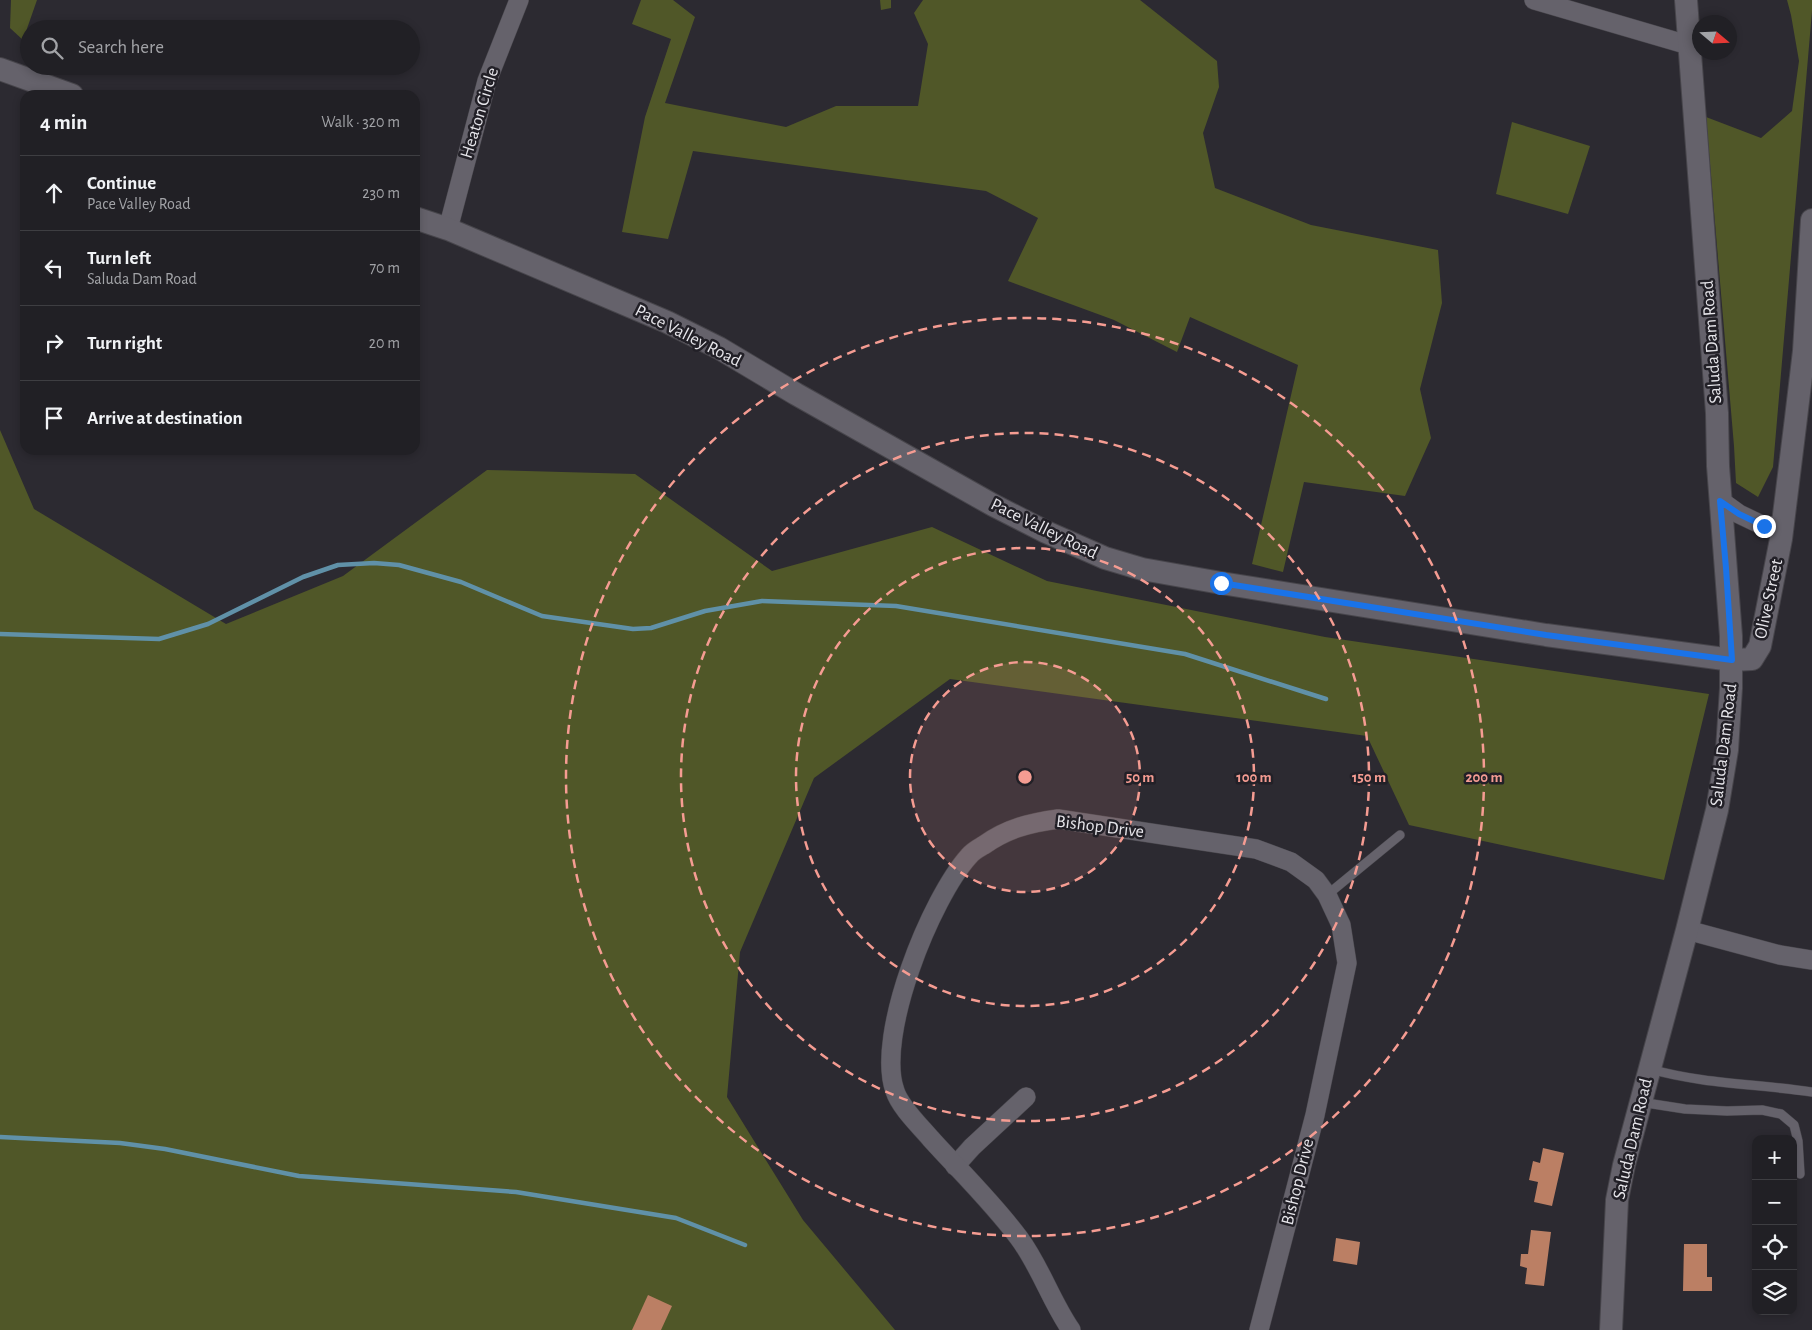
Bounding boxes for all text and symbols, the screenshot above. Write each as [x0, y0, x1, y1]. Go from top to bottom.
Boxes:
north arrow [1692, 15, 1737, 60]
search box [20, 20, 420, 75]
icon: search [38, 34, 66, 62]
text: Search here [78, 38, 164, 57]
street label: Heaton Circle [458, 65, 502, 161]
text: 4 min [40, 112, 87, 133]
text: Walk · 320 m [321, 114, 400, 130]
text: Continue [87, 174, 156, 193]
icon: ahead [40, 179, 68, 207]
text: 230 m [362, 185, 400, 201]
text: Pace Valley Road [87, 196, 191, 212]
text: Turn left [87, 249, 151, 268]
icon: left [40, 254, 68, 282]
text: 70 m [369, 260, 400, 276]
text: Saluda Dam Road [87, 271, 197, 287]
street label: Saluda Dam Road [1699, 280, 1725, 404]
street label: Pace Valley Road [632, 302, 744, 370]
icon: right [40, 329, 68, 357]
text: Turn right [87, 334, 162, 353]
text: 20 m [369, 335, 400, 351]
icon: arrive [40, 404, 68, 432]
text: Arrive at destination [87, 409, 243, 428]
street label: Pace Valley Road [988, 495, 1100, 563]
route end [1753, 515, 1776, 538]
street label: Olive Street [1752, 557, 1786, 641]
route start [1210, 572, 1233, 595]
street label: Saluda Dam Road [1708, 683, 1740, 807]
centre of rings [1016, 768, 1034, 786]
text: 50 m [1126, 770, 1154, 785]
text: 100 m [1236, 770, 1272, 785]
text: 150 m [1352, 770, 1386, 785]
text: 200 m [1465, 770, 1503, 785]
street label: Bishop Drive [1055, 813, 1145, 841]
street label: Saluda Dam Road [1610, 1077, 1656, 1201]
map controls [1752, 1135, 1797, 1315]
button: + [1752, 1135, 1797, 1180]
street label: Bishop Drive [1279, 1137, 1317, 1227]
button: − [1752, 1180, 1797, 1225]
button: locate [1752, 1225, 1797, 1270]
button: layers [1752, 1270, 1797, 1315]

